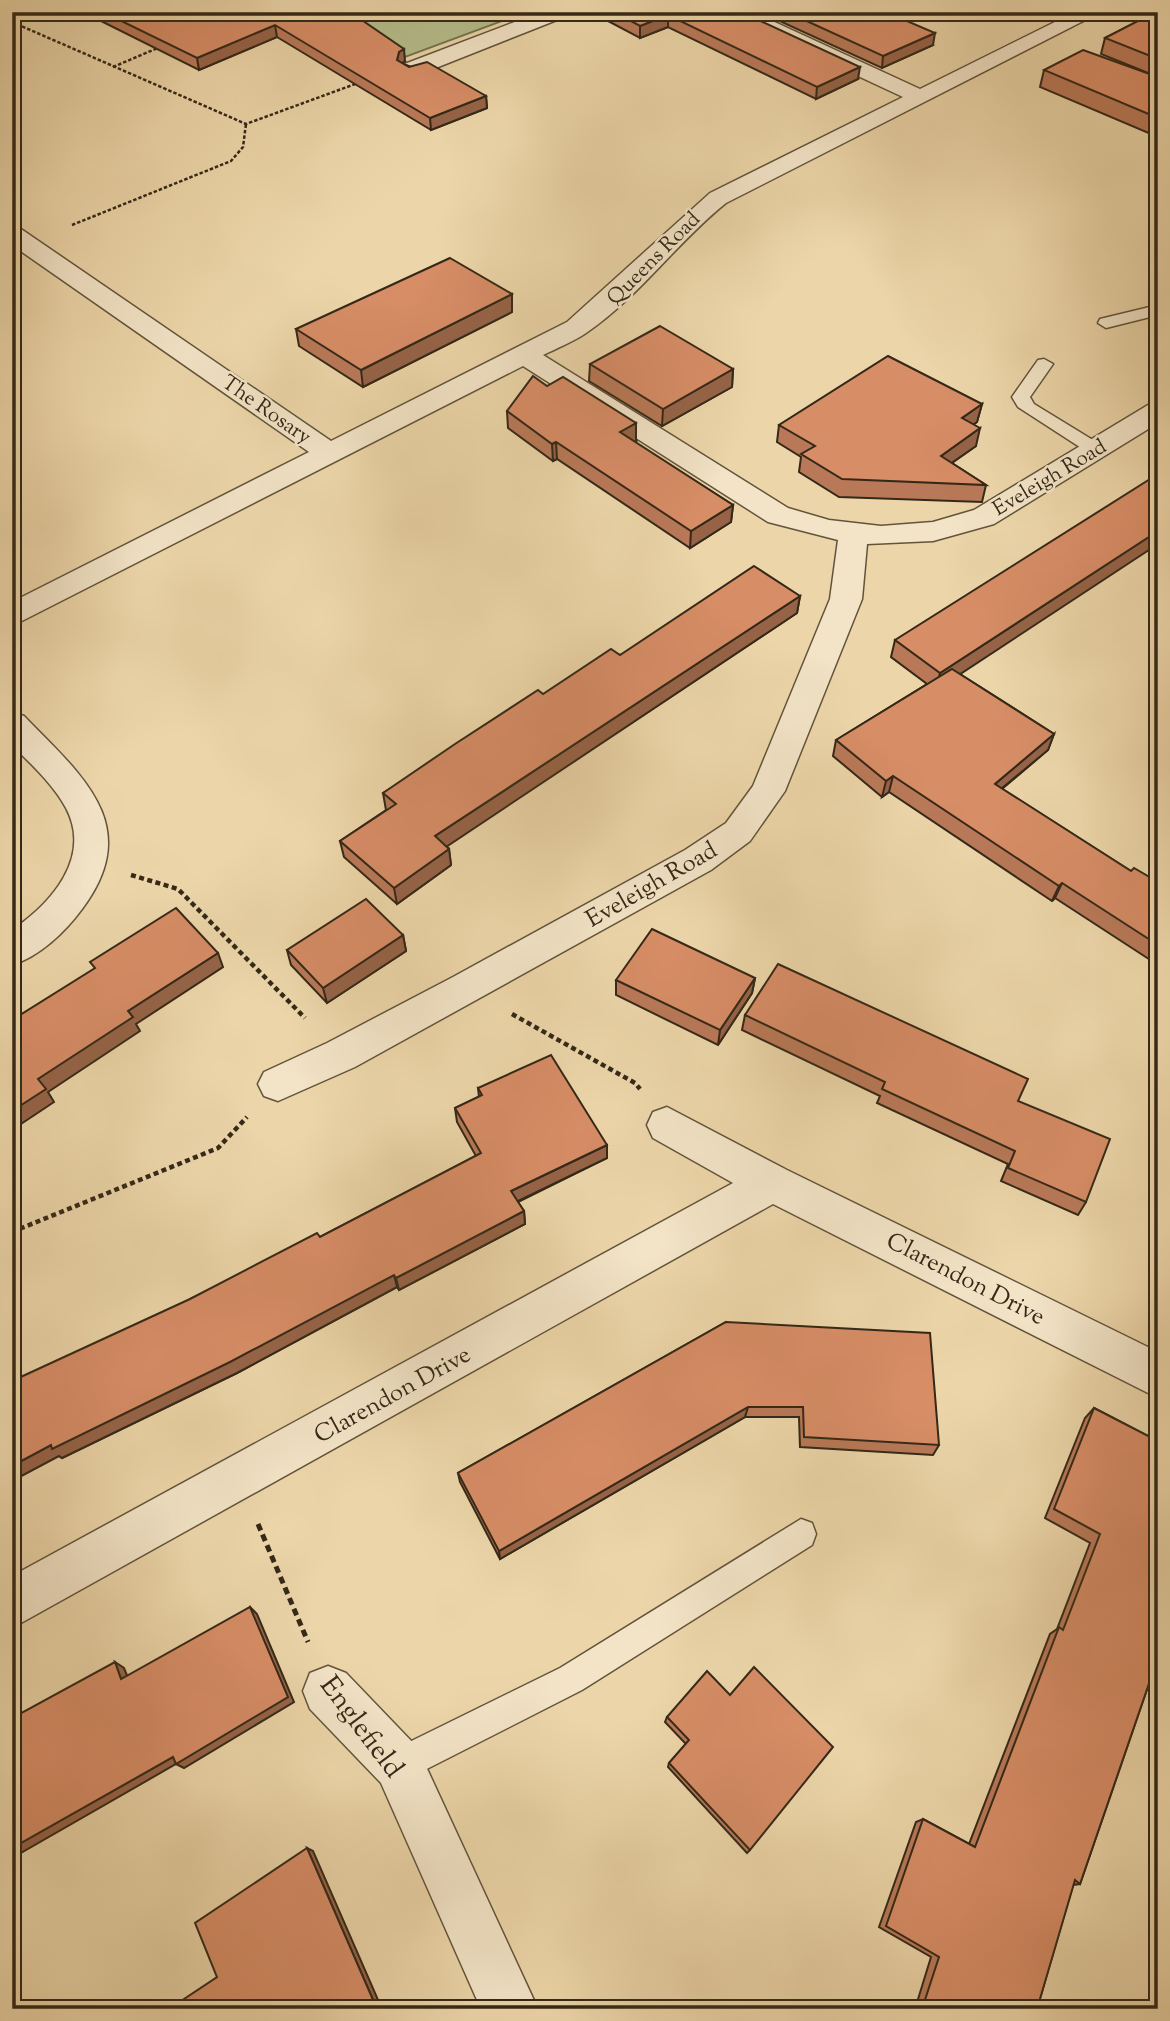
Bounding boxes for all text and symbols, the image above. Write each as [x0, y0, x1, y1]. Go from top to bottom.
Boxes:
street label: Queens Road [601, 206, 708, 313]
street label: The Rosary [215, 369, 317, 453]
street label: Eveleigh Road [987, 433, 1113, 525]
street label: Eveleigh Road [580, 834, 724, 937]
street label: Clarendon Drive [880, 1225, 1051, 1335]
street label: Clarendon Drive [308, 1339, 477, 1453]
street label: Englefield [309, 1668, 412, 1787]

